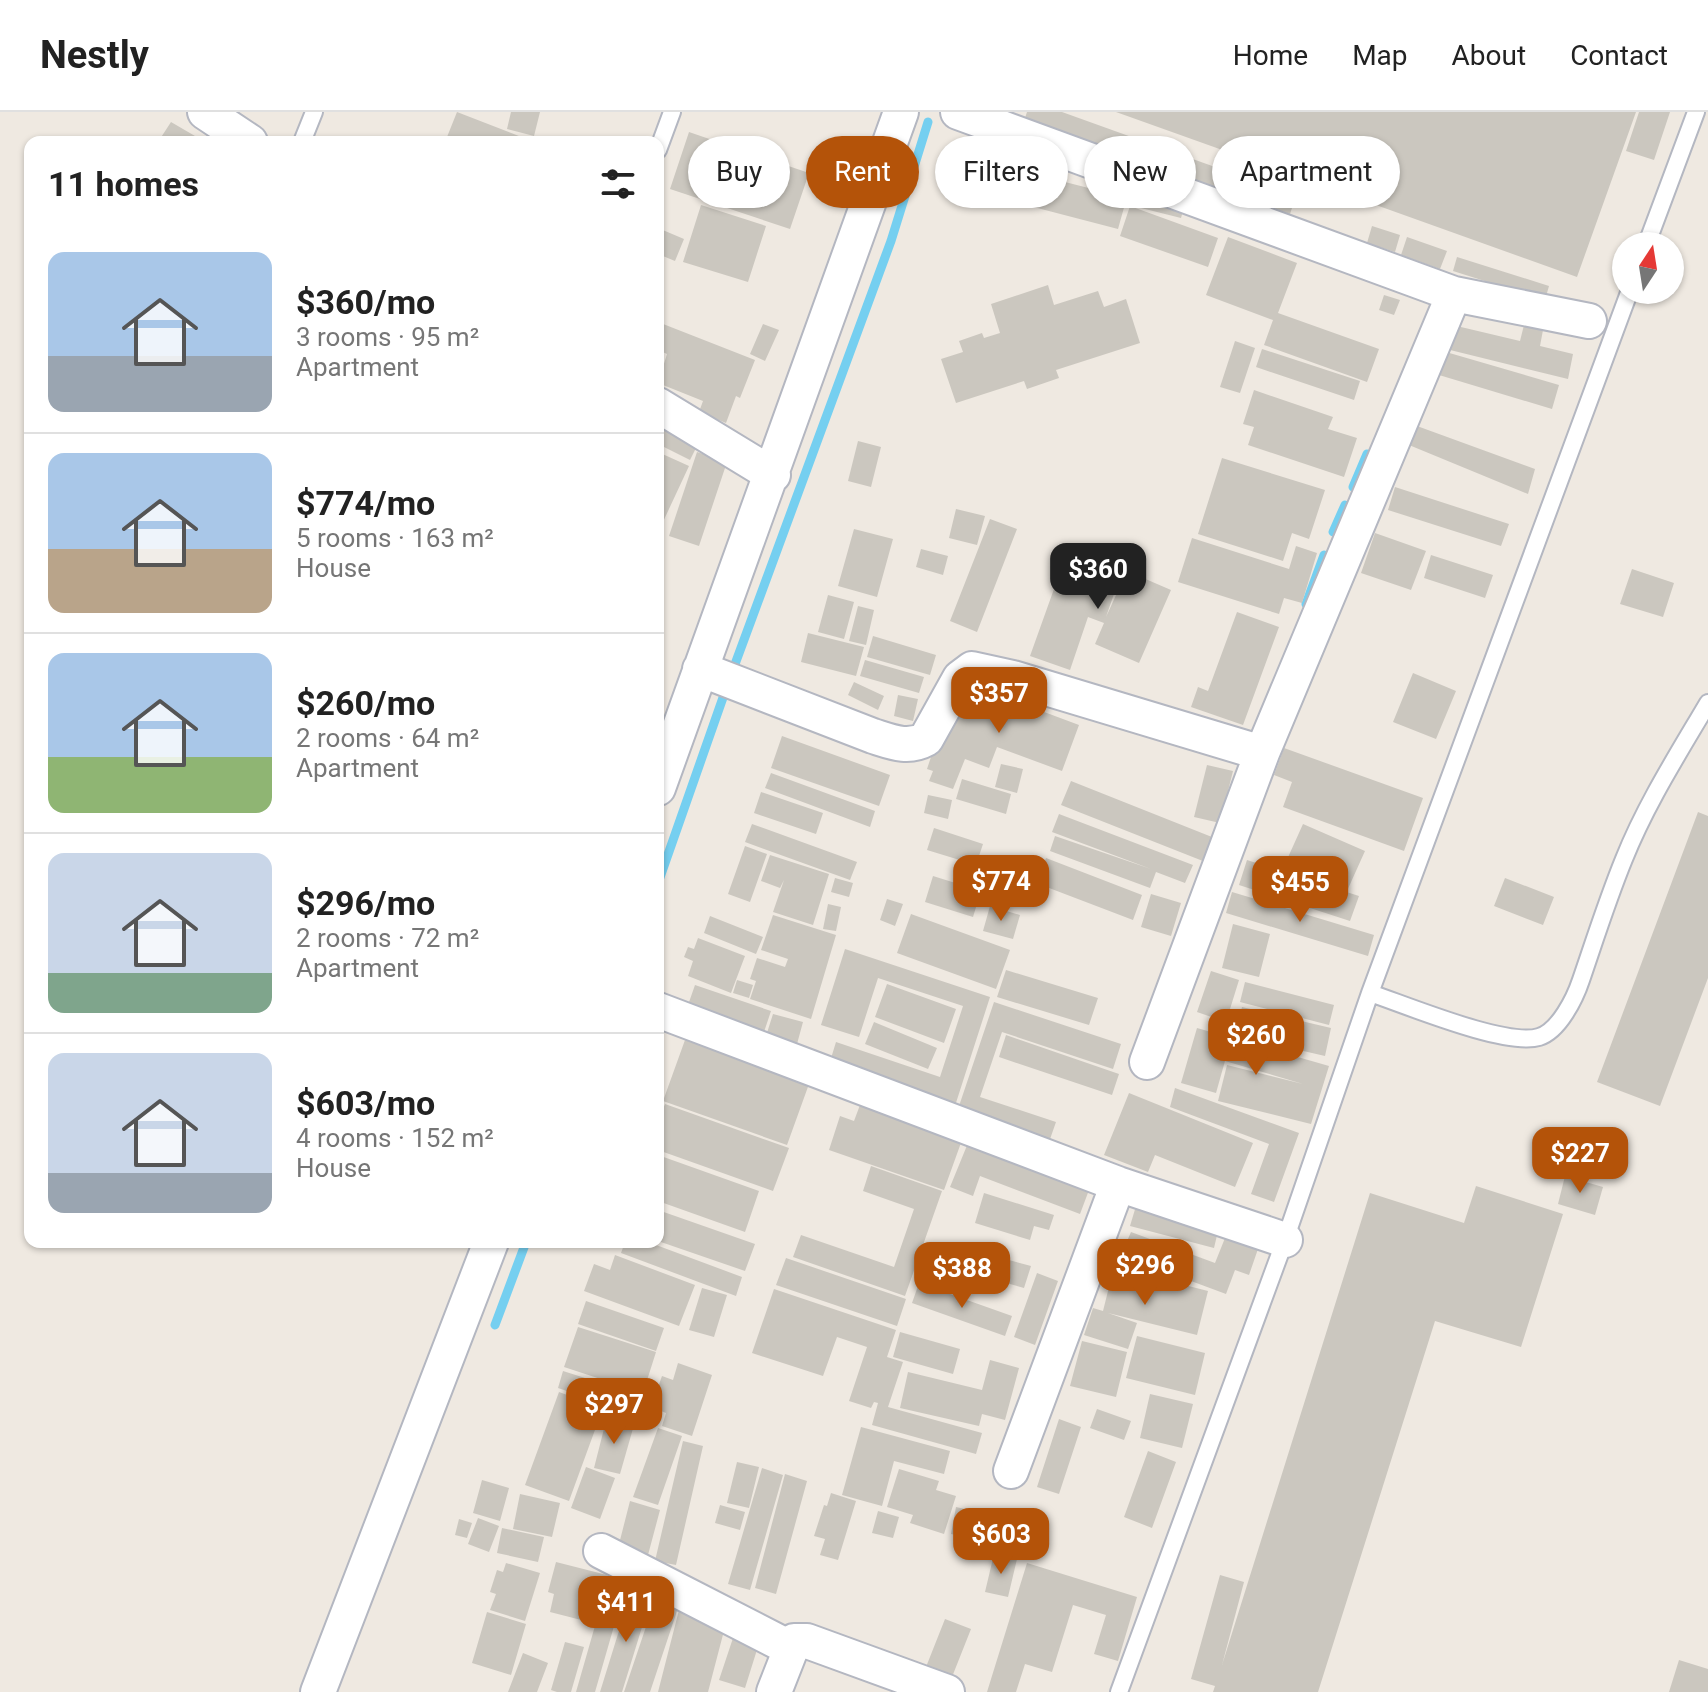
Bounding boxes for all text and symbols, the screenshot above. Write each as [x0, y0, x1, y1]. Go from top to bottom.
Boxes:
text: Nestly [40, 33, 149, 77]
text: Home [1233, 39, 1308, 72]
text: Map [1352, 39, 1408, 72]
text: About [1452, 39, 1526, 72]
text: Contact [1570, 39, 1668, 72]
chip: Buy [688, 136, 790, 208]
chip: Rent [806, 136, 919, 208]
chip: Filters [935, 136, 1068, 208]
chip: New [1084, 136, 1196, 208]
chip: Apartment [1212, 136, 1400, 208]
icon: filters [596, 162, 640, 206]
text: 11 homes [48, 164, 199, 204]
north arrow [1612, 232, 1684, 304]
map controls [1612, 232, 1684, 304]
text: $360/mo [296, 282, 435, 322]
icon: home [112, 284, 208, 380]
text: 3 rooms · 95 m² [296, 322, 479, 352]
text: Apartment [296, 352, 419, 382]
text: $774/mo [296, 483, 435, 523]
icon: home [112, 485, 208, 581]
text: 5 rooms · 163 m² [296, 523, 494, 553]
pin: $360 [1051, 543, 1145, 611]
text: House [296, 553, 371, 583]
text: $360 [1068, 554, 1128, 584]
pin: $357 [952, 667, 1046, 735]
text: $357 [969, 678, 1029, 708]
text: $260/mo [296, 683, 435, 723]
icon: home [112, 685, 208, 781]
text: 2 rooms · 64 m² [296, 723, 479, 753]
text: Apartment [296, 753, 419, 783]
pin: $774 [954, 855, 1048, 923]
pin: $455 [1253, 856, 1347, 924]
text: $774 [971, 866, 1031, 896]
text: $455 [1270, 867, 1330, 897]
text: $296/mo [296, 883, 435, 923]
icon: home [112, 885, 208, 981]
text: 2 rooms · 72 m² [296, 923, 479, 953]
text: Apartment [296, 953, 419, 983]
pin: $260 [1209, 1009, 1303, 1077]
text: $260 [1226, 1020, 1286, 1050]
text: $603/mo [296, 1083, 435, 1123]
icon: home [112, 1085, 208, 1181]
text: 4 rooms · 152 m² [296, 1123, 494, 1153]
pin: $227 [1533, 1127, 1627, 1195]
text: $227 [1550, 1138, 1610, 1168]
text: House [296, 1153, 371, 1183]
pin: $296 [1098, 1239, 1192, 1307]
pin: $388 [915, 1242, 1009, 1310]
text: $296 [1115, 1250, 1175, 1280]
text: $388 [932, 1253, 992, 1283]
pin: $297 [567, 1378, 661, 1446]
text: $297 [584, 1389, 644, 1419]
pin: $603 [954, 1508, 1048, 1576]
text: $603 [971, 1519, 1031, 1549]
pin: $411 [579, 1576, 673, 1644]
text: $411 [596, 1587, 656, 1617]

